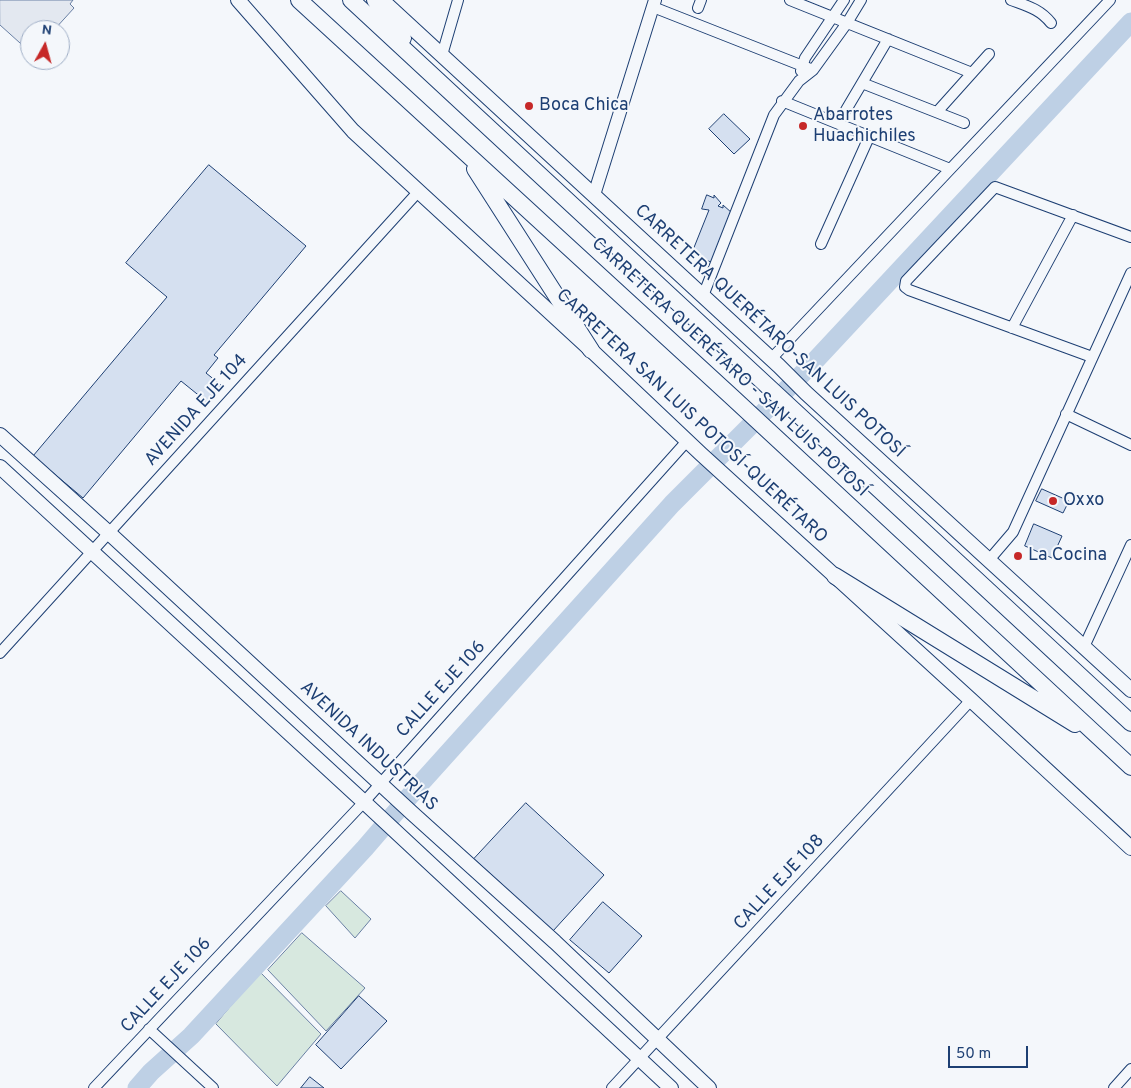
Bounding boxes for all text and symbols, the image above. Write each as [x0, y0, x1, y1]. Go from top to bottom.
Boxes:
north arrow [20, 20, 70, 70]
text: N [41, 22, 53, 40]
place label: Boca Chica [539, 95, 628, 117]
marker: Boca Chica [523, 100, 535, 112]
place label: Abarrotes Huachichiles [813, 105, 916, 148]
marker: Abarrotes Huachichiles [797, 120, 809, 132]
street label: CARRETERA QUERÉTARO-SAN LUIS POTOSÍ [629, 201, 909, 463]
street label: CARRETERA QUERÉTARO - SAN LUIS POTOSÍ [586, 234, 872, 502]
street label: CARRETERA SAN LUIS POTOSÍ-QUERÉTARO [551, 285, 831, 549]
street label: AVENIDA EJE 104 [141, 351, 253, 471]
place label: Oxxo [1063, 490, 1104, 512]
marker: Oxxo [1047, 495, 1059, 507]
place label: La Cocina [1028, 545, 1107, 567]
marker: La Cocina [1012, 550, 1024, 562]
street label: CALLE EJE 106 [393, 637, 491, 743]
street label: AVENIDA INDUSTRIAS [295, 677, 441, 817]
street label: CALLE EJE 108 [730, 831, 830, 935]
street label: CALLE EJE 106 [117, 934, 217, 1038]
scale bar [951, 1036, 1031, 1068]
text: 50 m [956, 1045, 991, 1064]

